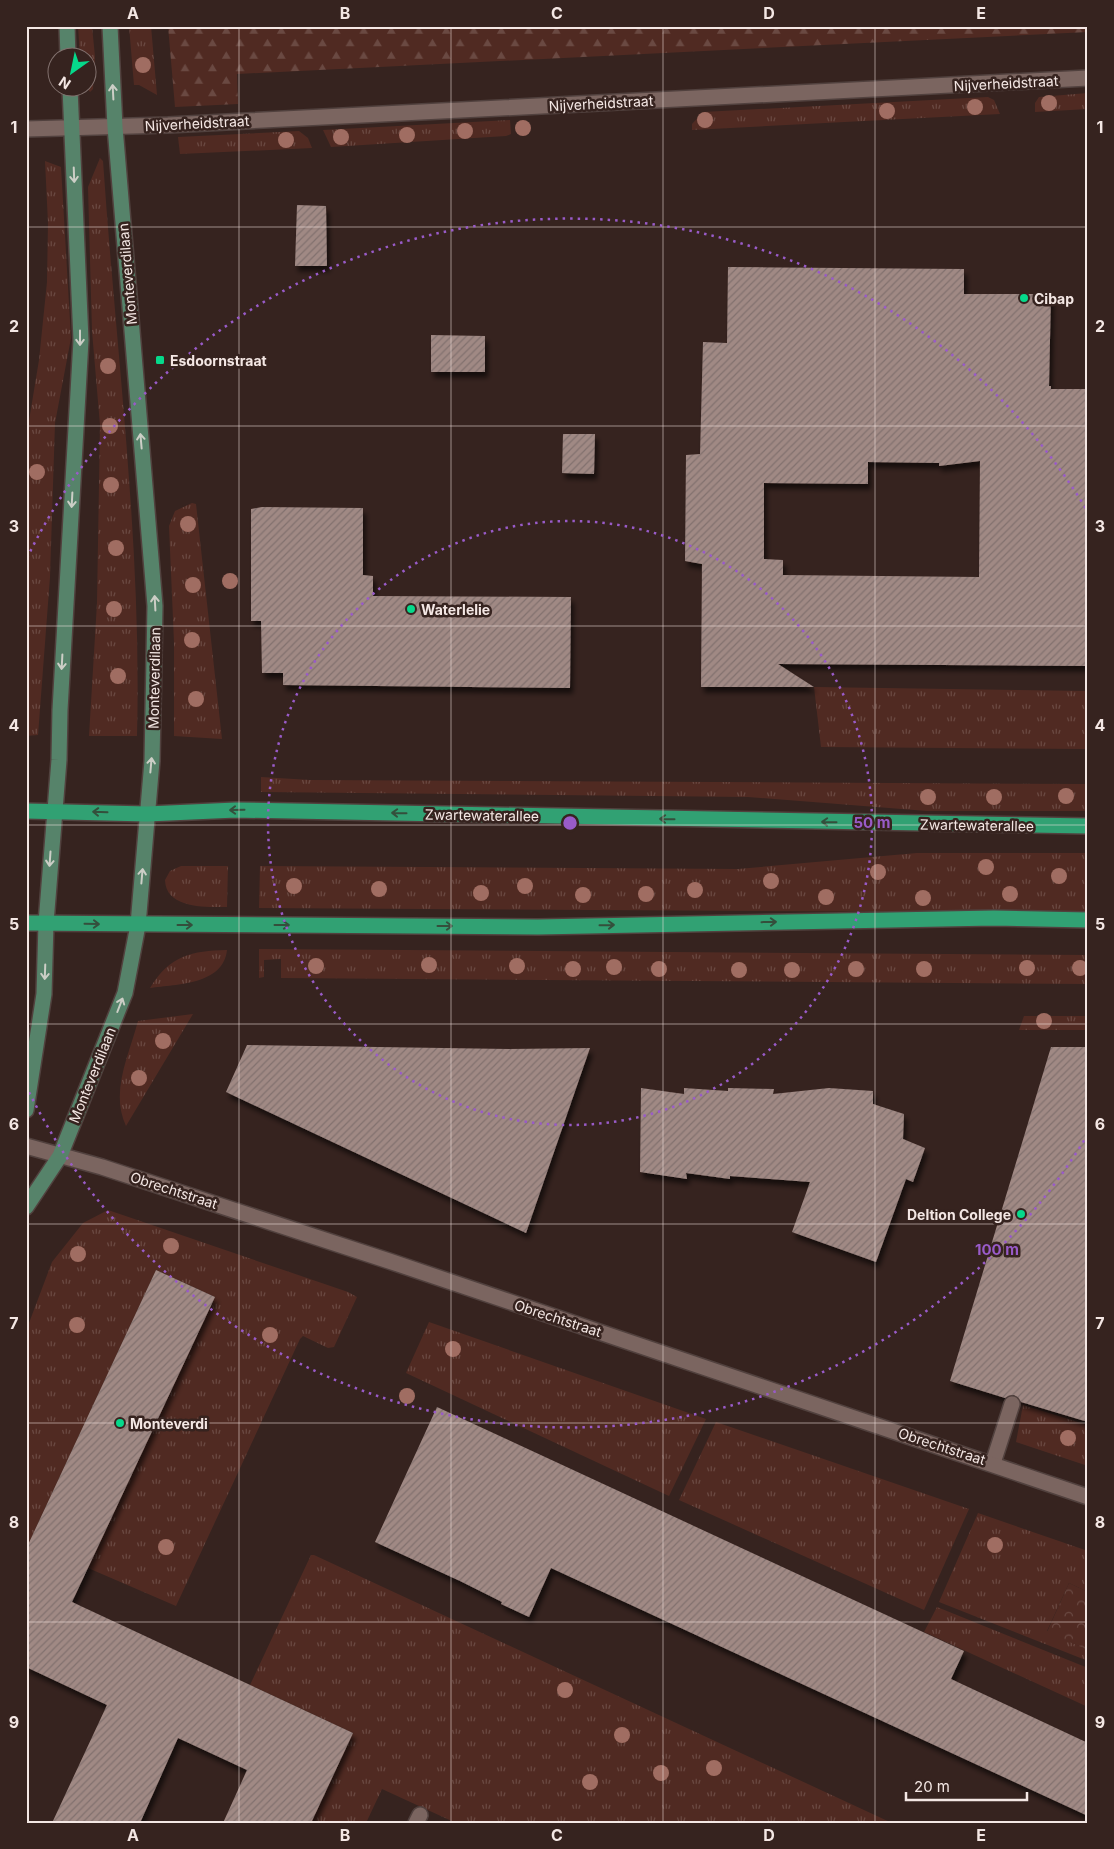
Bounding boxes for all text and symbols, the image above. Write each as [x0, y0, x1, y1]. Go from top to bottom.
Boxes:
text: A [127, 3, 139, 23]
text: B [340, 3, 350, 23]
text: C [551, 3, 563, 23]
text: D [763, 3, 775, 23]
text: E [976, 3, 986, 23]
north arrow [48, 48, 98, 98]
street label: Nijverheidstraat [953, 72, 1059, 94]
text: N [56, 73, 74, 93]
one-way arrow [109, 84, 118, 100]
street label: Nijverheidstraat [548, 92, 654, 114]
street label: Nijverheidstraat [144, 112, 250, 134]
text: 1 [11, 117, 17, 137]
text: 1 [1097, 117, 1103, 137]
one-way arrow [70, 167, 79, 183]
street label: Monteverdilaan [114, 223, 140, 325]
place label: Cibap [1034, 290, 1074, 307]
marker: Cibap [1018, 292, 1030, 304]
text: 2 [9, 316, 19, 336]
text: 2 [1095, 316, 1105, 336]
one-way arrow [75, 329, 85, 345]
place label: Esdoornstraat [170, 352, 267, 369]
marker: Esdoornstraat [154, 354, 166, 366]
one-way arrow [136, 433, 146, 449]
one-way arrow [67, 492, 76, 508]
text: 3 [9, 516, 19, 536]
text: 3 [1095, 516, 1105, 536]
one-way arrow [150, 595, 159, 611]
place label: Waterlelie [421, 601, 490, 618]
marker: Waterlelie [405, 603, 417, 615]
street label: Monteverdilaan [145, 627, 163, 729]
one-way arrow [58, 654, 67, 670]
text: 4 [9, 715, 20, 735]
text: 4 [1095, 715, 1106, 735]
one-way arrow [147, 757, 156, 773]
one-way arrow [229, 805, 245, 815]
street label: Zwartewaterallee [425, 806, 539, 824]
one-way arrow [92, 807, 108, 817]
one-way arrow [391, 808, 408, 818]
text: 50 m [854, 813, 890, 832]
centre of rings [561, 814, 579, 832]
one-way arrow [659, 814, 675, 824]
street label: Zwartewaterallee [920, 816, 1034, 834]
one-way arrow [821, 818, 837, 827]
one-way arrow [46, 851, 55, 867]
one-way arrow [137, 868, 146, 884]
text: 5 [9, 914, 19, 934]
text: 5 [1095, 914, 1105, 934]
one-way arrow [761, 917, 777, 927]
one-way arrow [84, 919, 100, 929]
one-way arrow [177, 920, 193, 930]
one-way arrow [274, 920, 290, 930]
one-way arrow [436, 921, 452, 931]
one-way arrow [599, 921, 615, 930]
one-way arrow [40, 963, 49, 979]
one-way arrow [116, 998, 125, 1013]
street label: Monteverdilaan [65, 1025, 119, 1125]
text: 6 [9, 1114, 19, 1134]
text: 6 [1095, 1114, 1105, 1134]
street label: Obrechtstraat [128, 1168, 220, 1212]
place label: Deltion College [907, 1206, 1011, 1223]
marker: Deltion College [1015, 1208, 1027, 1220]
text: 100 m [975, 1240, 1019, 1259]
street label: Obrechtstraat [512, 1296, 604, 1340]
text: 7 [9, 1313, 19, 1333]
text: 7 [1095, 1313, 1105, 1333]
place label: Monteverdi [130, 1415, 208, 1432]
marker: Monteverdi [114, 1417, 126, 1429]
street label: Obrechtstraat [896, 1424, 988, 1468]
text: 8 [9, 1512, 19, 1532]
text: 8 [1095, 1512, 1105, 1532]
text: 9 [9, 1712, 19, 1732]
text: 9 [1095, 1712, 1105, 1732]
scale bar [906, 1769, 1028, 1801]
text: 20 m [914, 1777, 950, 1796]
text: A [127, 1825, 139, 1845]
text: B [340, 1825, 350, 1845]
text: C [551, 1825, 563, 1845]
text: D [763, 1825, 775, 1845]
text: E [976, 1825, 986, 1845]

